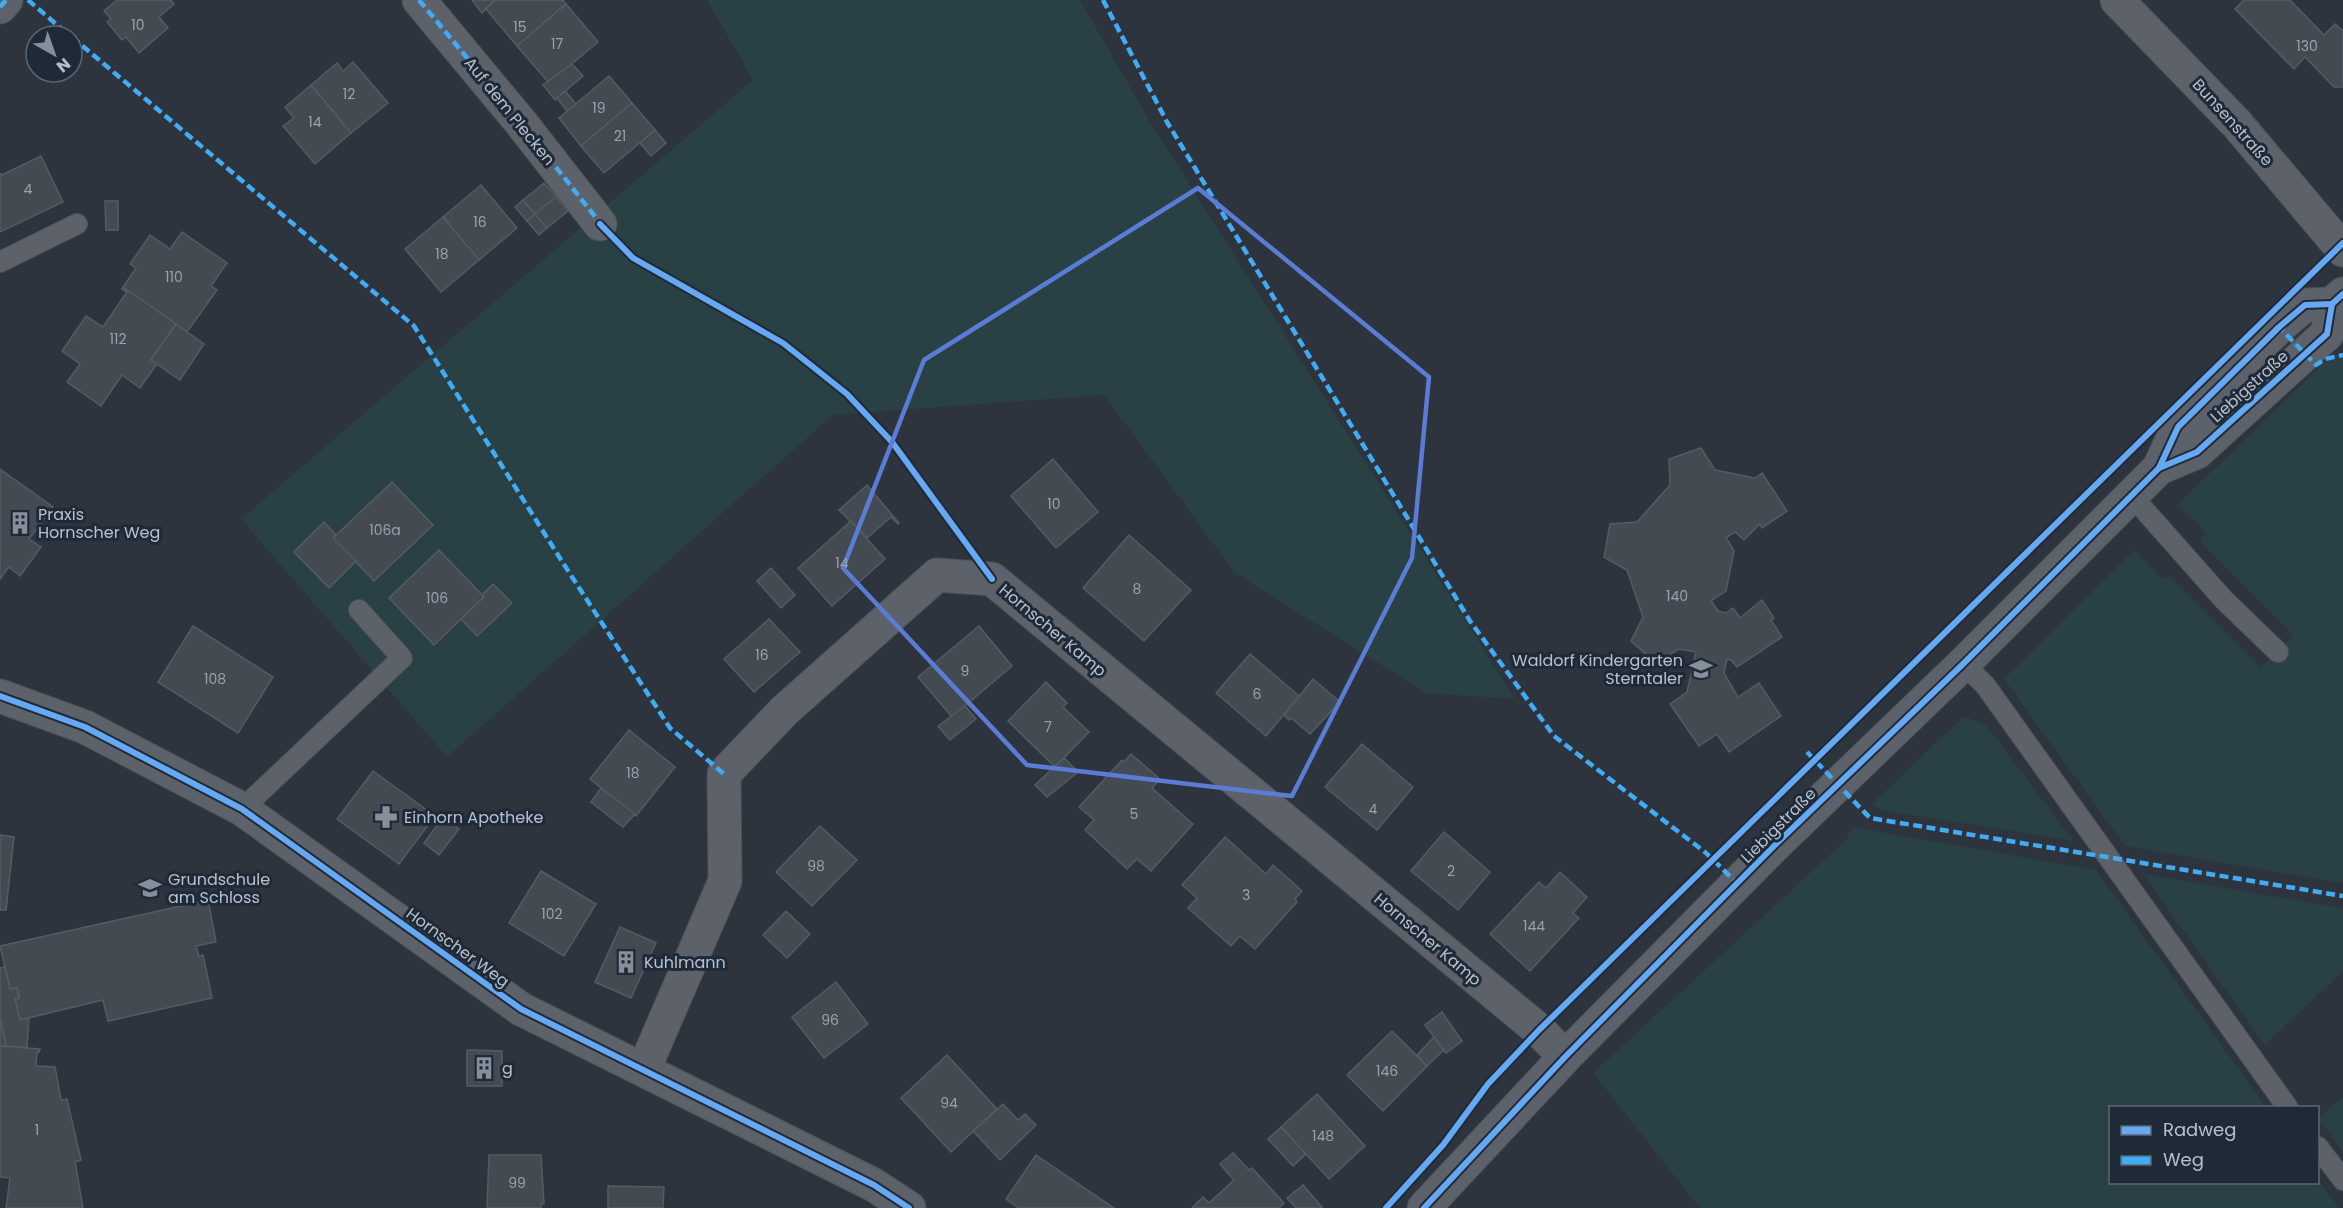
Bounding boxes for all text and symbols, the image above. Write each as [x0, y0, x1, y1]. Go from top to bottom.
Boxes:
house number: 10 [131, 15, 145, 35]
house number: 15 [513, 17, 527, 37]
north arrow [24, 24, 84, 84]
house number: 17 [551, 34, 563, 54]
house number: 130 [2296, 36, 2318, 56]
text: N [51, 52, 75, 78]
street label: Auf dem Plecken [459, 52, 560, 170]
street label: Bunsenstraße [2187, 74, 2278, 171]
house number: 12 [343, 84, 355, 104]
house number: 19 [592, 98, 606, 118]
house number: 14 [308, 112, 322, 132]
house number: 21 [614, 126, 626, 146]
house number: 4 [24, 179, 33, 199]
house number: 16 [473, 212, 487, 232]
house number: 18 [435, 244, 449, 264]
house number: 110 [165, 267, 183, 287]
house number: 112 [109, 329, 127, 349]
street label: Liebigstraße [2205, 345, 2294, 428]
house number: 10 [1047, 494, 1061, 514]
place label: Praxis Hornscher Weg [38, 503, 160, 544]
building icon: Praxis Hornscher Weg [7, 510, 33, 536]
house number: 106a [369, 520, 401, 540]
house number: 14 [835, 553, 849, 573]
street label: Hornscher Kamp [994, 579, 1111, 682]
house number: 8 [1133, 579, 1142, 599]
house number: 140 [1666, 586, 1688, 606]
house number: 106 [426, 588, 448, 608]
house number: 16 [755, 645, 769, 665]
place label: Waldorf Kindergarten Sterntaler [1512, 649, 1683, 690]
school or university icon: Waldorf Kindergarten Sterntaler [1688, 656, 1714, 682]
house number: 9 [961, 661, 969, 681]
house number: 108 [204, 669, 226, 689]
house number: 6 [1253, 684, 1262, 704]
house number: 7 [1044, 717, 1052, 737]
house number: 18 [626, 763, 640, 783]
street label: Liebigstraße [1736, 782, 1821, 868]
house number: 4 [1369, 799, 1378, 819]
pharmacy icon: Einhorn Apotheke [373, 804, 399, 830]
house number: 5 [1130, 804, 1138, 824]
place label: Einhorn Apotheke [404, 806, 543, 829]
house number: 98 [807, 856, 825, 876]
house number: 2 [1447, 861, 1455, 881]
place label: Grundschule am Schloss [168, 868, 270, 909]
school or university icon: Grundschule am Schloss [137, 875, 163, 901]
house number: 3 [1242, 885, 1250, 905]
street label: Hornscher Kamp [1369, 888, 1486, 991]
street label: Hornscher Weg [401, 902, 514, 993]
house number: 102 [541, 904, 563, 924]
house number: 144 [1523, 916, 1545, 936]
building icon: Kuhlmann [613, 949, 639, 975]
place label: Kuhlmann [644, 951, 726, 974]
house number: 96 [821, 1010, 839, 1030]
building icon: g [471, 1055, 497, 1081]
place label: g [502, 1057, 513, 1080]
house number: 146 [1376, 1061, 1398, 1081]
house number: 94 [940, 1093, 958, 1113]
legend [2109, 1106, 2319, 1184]
text: Radweg [2163, 1117, 2236, 1142]
house number: 1 [35, 1120, 39, 1140]
house number: 148 [1312, 1126, 1334, 1146]
text: Weg [2163, 1147, 2204, 1172]
house number: 99 [508, 1173, 526, 1193]

